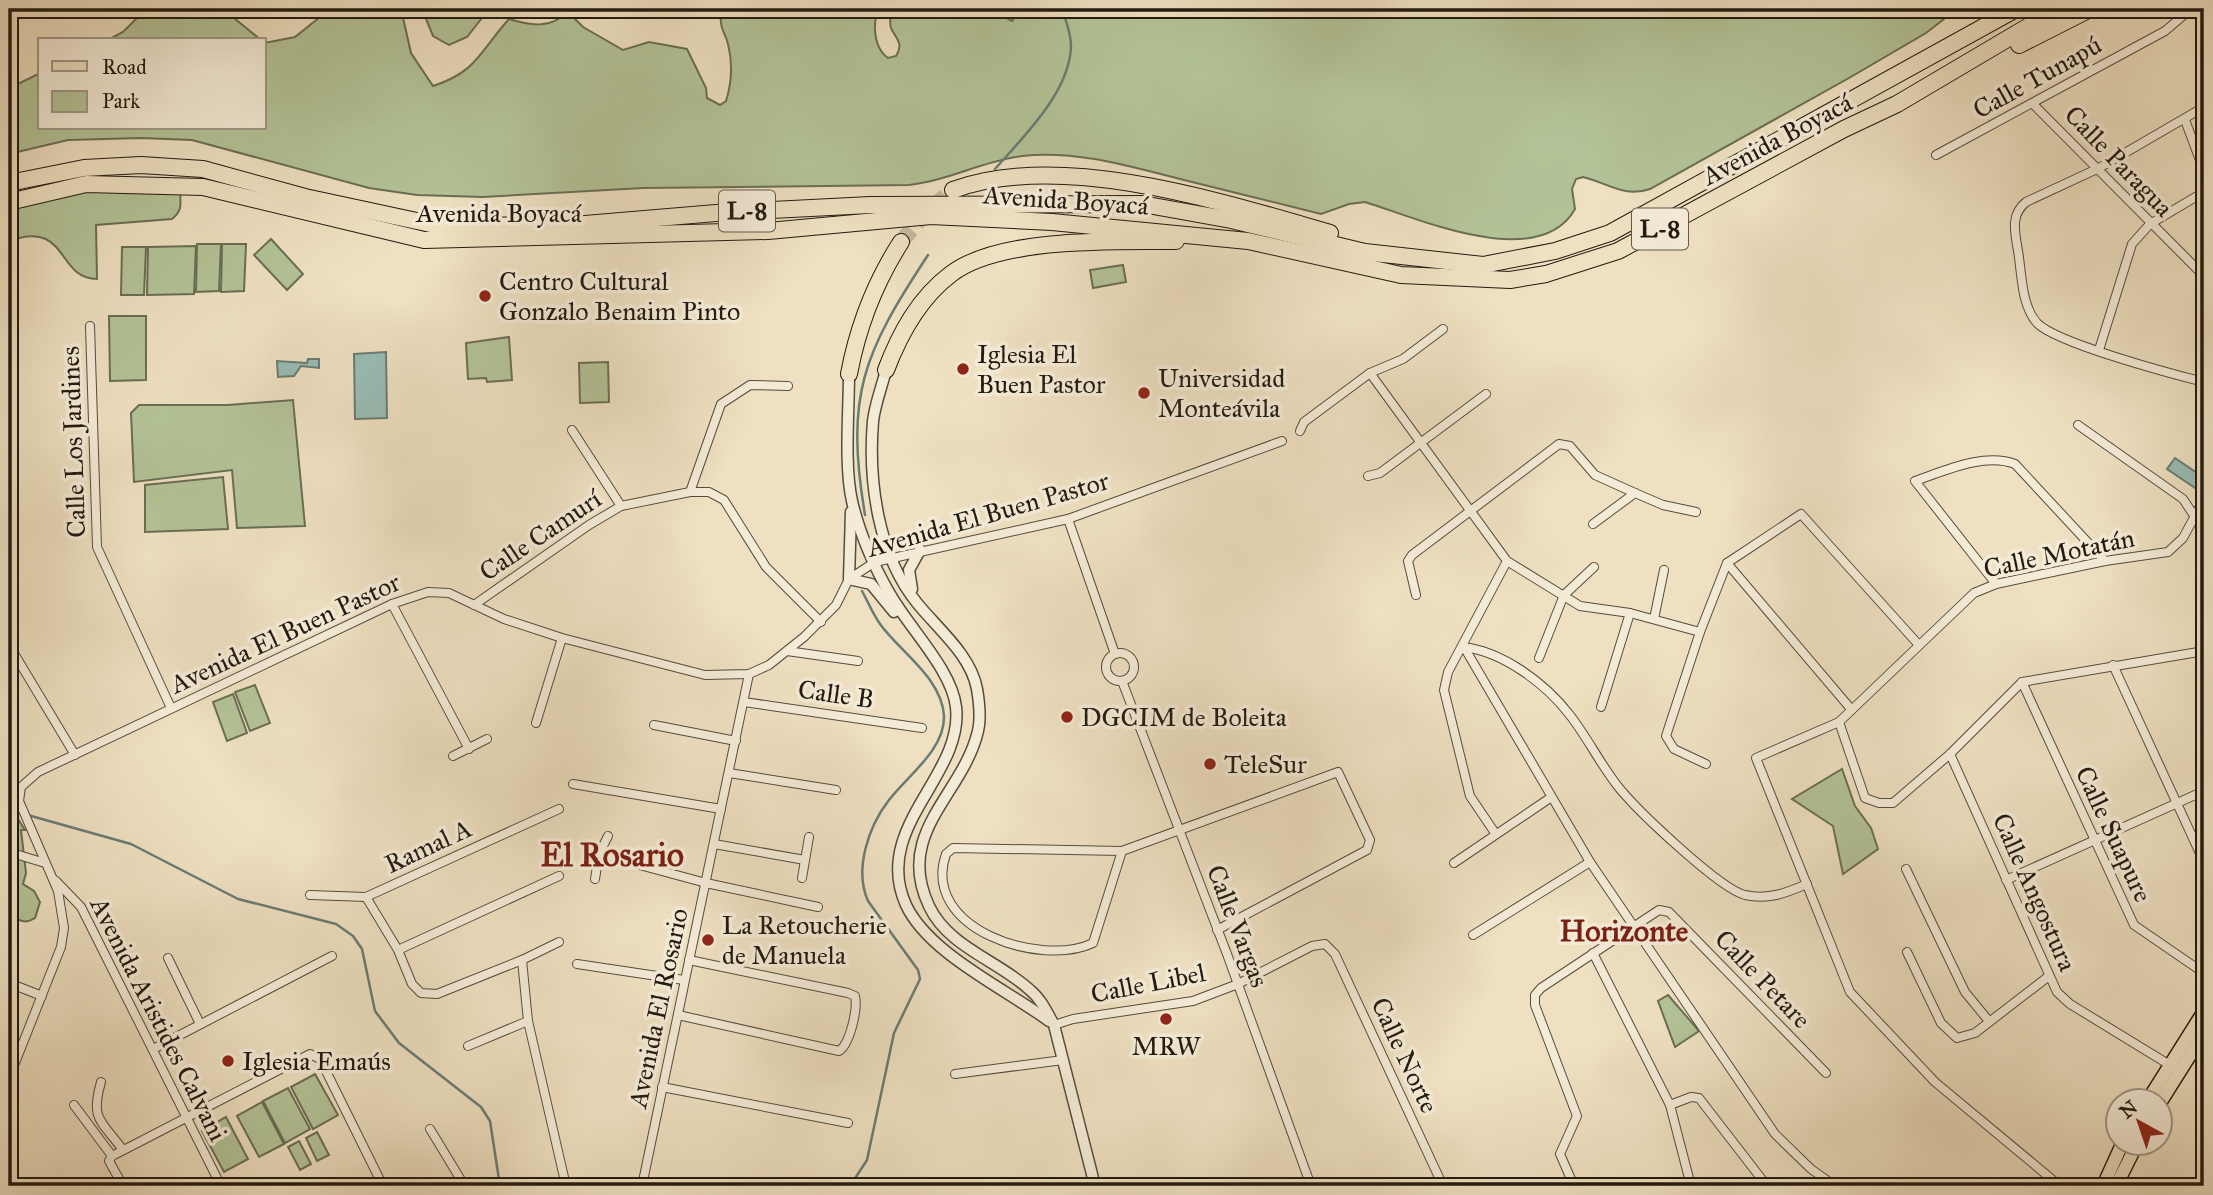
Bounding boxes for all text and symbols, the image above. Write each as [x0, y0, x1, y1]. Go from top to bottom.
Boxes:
street label: Calle Tunapú [1967, 28, 2107, 125]
legend [38, 38, 266, 130]
text: Road [102, 54, 147, 80]
street label: Avenida Boyacá [1696, 86, 1858, 192]
text: Park [102, 88, 140, 114]
street label: Calle Paragua [2058, 99, 2180, 223]
street label: Avenida Boyacá [981, 178, 1150, 222]
road number: L-8 [719, 190, 775, 232]
street label: Avenida Boyacá [415, 197, 582, 229]
road number: L-8 [1632, 209, 1688, 250]
place label: Centro Cultural Gonzalo Benaim Pinto [499, 265, 740, 327]
marker: Centro Cultural Gonzalo Benaim Pinto [477, 288, 493, 304]
place label: Iglesia El Buen Pastor [977, 338, 1106, 400]
street label: Calle Los Jardines [54, 346, 92, 538]
marker: Iglesia El Buen Pastor [955, 361, 971, 377]
place label: Universidad Monteávila [1158, 362, 1285, 424]
marker: Universidad Monteávila [1136, 385, 1152, 401]
street label: Avenida El Buen Pastor [862, 464, 1113, 564]
street label: Calle Camurí [473, 481, 609, 587]
street label: Calle Motatán [1981, 521, 2137, 585]
street label: Avenida El Buen Pastor [164, 566, 405, 701]
street label: Calle B [796, 673, 876, 715]
place label: DGCIM de Boleita [1081, 701, 1287, 733]
marker: DGCIM de Boleita [1059, 709, 1075, 725]
place label: TeleSur [1224, 748, 1307, 780]
marker: TeleSur [1202, 756, 1218, 772]
street label: Calle Suapure [2069, 761, 2159, 907]
street label: Calle Angostura [1986, 808, 2084, 976]
street label: Ramal A [379, 812, 477, 880]
district label: El Rosario [540, 835, 684, 875]
street label: Calle Vargas [1200, 860, 1276, 992]
street label: Avenida Aristides Calvani [83, 891, 234, 1146]
street label: Avenida El Rosario [621, 905, 695, 1112]
place label: La Retoucherie de Manuela [722, 909, 887, 971]
district label: Horizonte [1560, 913, 1689, 949]
street label: Calle Petare [1708, 923, 1818, 1035]
marker: La Retoucherie de Manuela [700, 932, 716, 948]
street label: Calle Libel [1088, 956, 1208, 1010]
street label: Calle Norte [1364, 992, 1446, 1118]
marker: MRW [1158, 1011, 1174, 1027]
place label: MRW [1132, 1030, 1202, 1062]
place label: Iglesia Emaús [242, 1045, 391, 1077]
marker: Iglesia Emaús [220, 1053, 236, 1069]
north arrow [2104, 1086, 2174, 1156]
text: N [2115, 1095, 2142, 1123]

